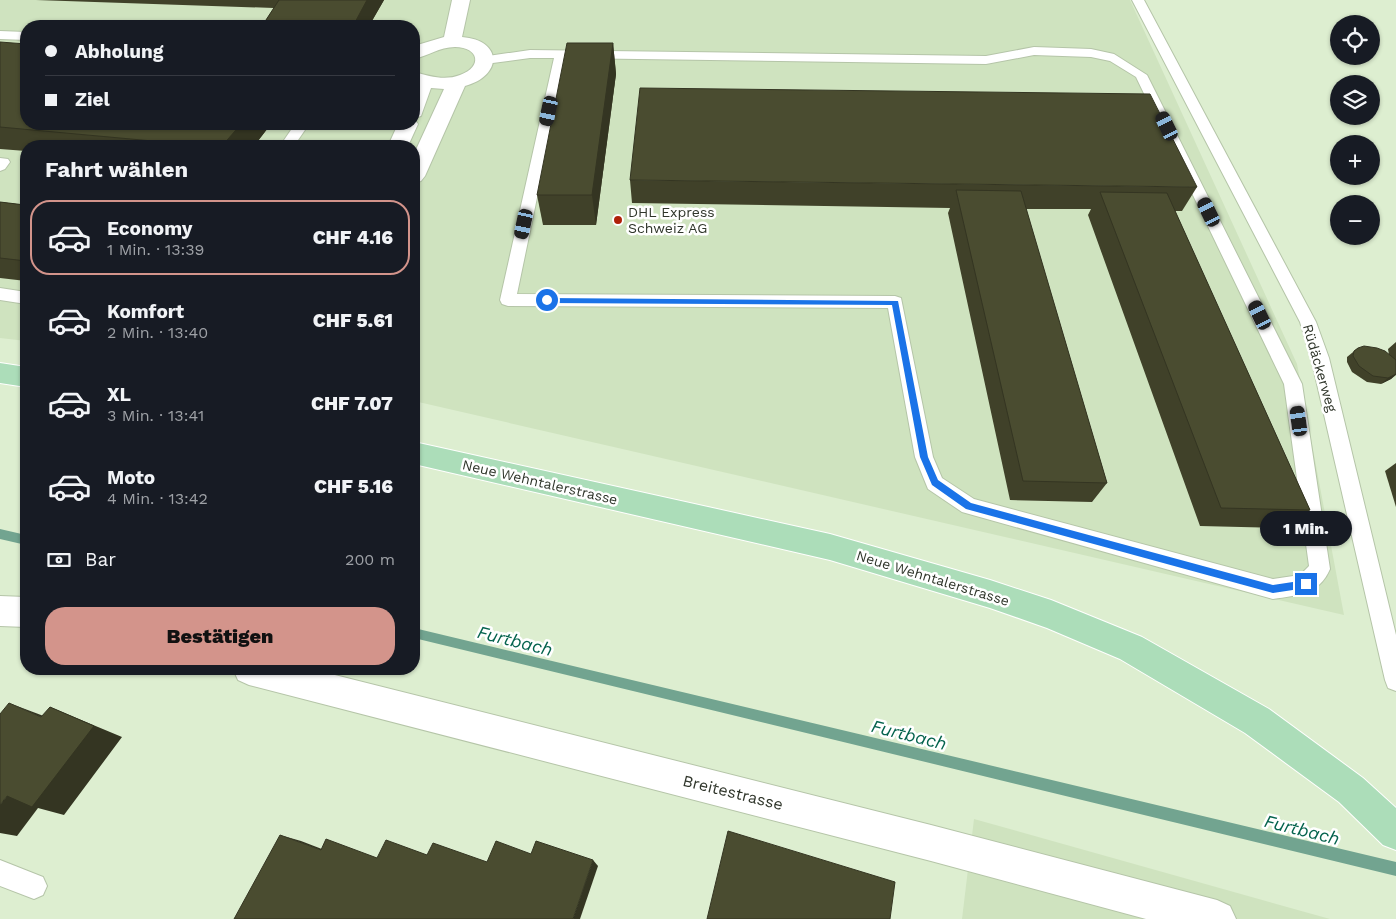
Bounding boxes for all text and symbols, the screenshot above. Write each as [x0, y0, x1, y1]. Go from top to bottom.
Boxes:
map controls [1330, 15, 1380, 245]
button: locate [1330, 15, 1380, 65]
text: Abholung [75, 40, 163, 63]
button: layers [1330, 75, 1380, 125]
text: Ziel [75, 88, 110, 111]
car [538, 95, 559, 127]
car [1153, 109, 1180, 143]
button: + [1330, 135, 1380, 185]
text: Fahrt wählen [45, 157, 188, 182]
car [1195, 195, 1222, 229]
button: − [1330, 195, 1380, 245]
place label: DHL Express Schweiz AG [628, 204, 715, 236]
car [513, 208, 534, 240]
marker: DHL Express Schweiz AG [612, 214, 624, 226]
icon: car [47, 215, 92, 260]
text: Economy [107, 217, 192, 240]
text: CHF 4.16 [313, 226, 393, 249]
text: 1 Min. · 13:39 [107, 240, 205, 259]
route start [536, 289, 558, 311]
icon: car [47, 298, 92, 343]
car [1246, 298, 1273, 332]
text: Komfort [107, 300, 184, 323]
text: CHF 5.61 [313, 309, 393, 332]
street label: Rüdäckerweg [1300, 322, 1340, 414]
text: 2 Min. · 13:40 [107, 323, 208, 342]
icon: car [47, 381, 92, 426]
text: XL [107, 383, 131, 406]
text: CHF 7.07 [311, 392, 393, 415]
car [1289, 405, 1308, 437]
text: 3 Min. · 13:41 [107, 406, 204, 425]
street label: Neue Wehntalerstrasse [461, 456, 619, 508]
icon: car [47, 464, 92, 509]
text: Moto [107, 466, 155, 489]
text: CHF 5.16 [314, 475, 393, 498]
text: 4 Min. · 13:42 [107, 489, 208, 508]
callout: 1 Min. [1260, 512, 1352, 546]
text: 1 Min. [1283, 519, 1329, 538]
icon: cash [45, 546, 73, 574]
street label: Neue Wehntalerstrasse [855, 547, 1011, 609]
text: Bar [85, 548, 116, 571]
text: 200 m [345, 550, 395, 569]
route end [1295, 573, 1317, 595]
button: Bestätigen [45, 607, 395, 665]
water label: Furtbach [475, 621, 555, 660]
water label: Furtbach [869, 715, 949, 754]
street label: Breitestrasse [681, 771, 785, 814]
water label: Furtbach [1262, 810, 1342, 849]

